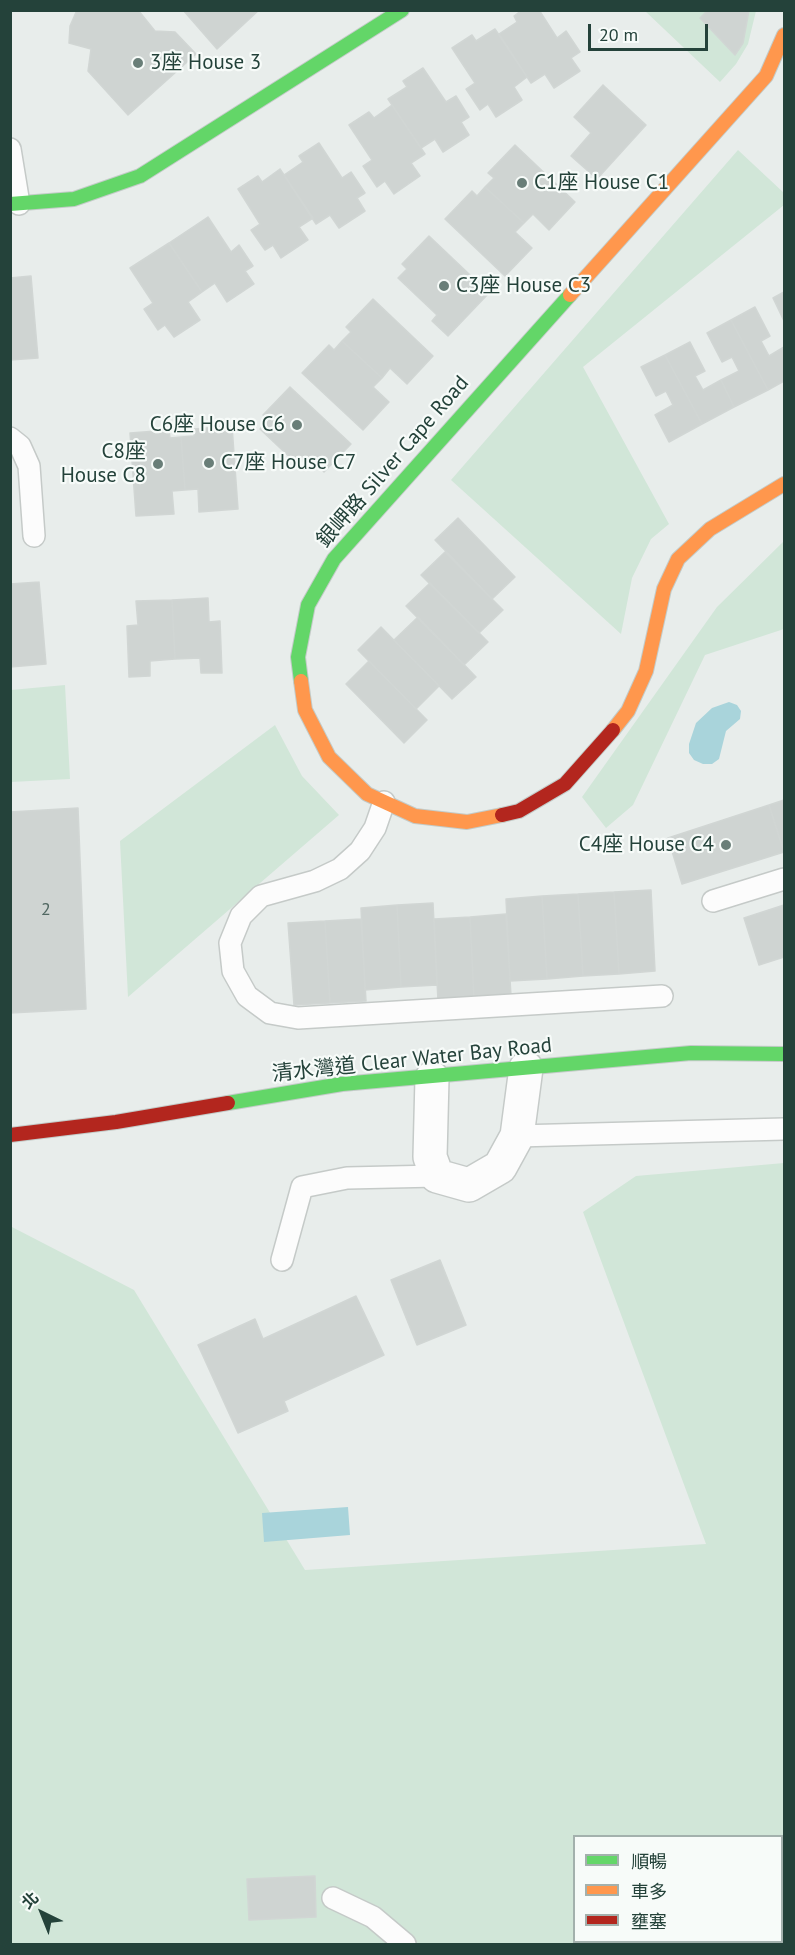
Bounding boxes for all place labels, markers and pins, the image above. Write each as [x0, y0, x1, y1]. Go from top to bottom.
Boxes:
place label: 3座 House 3 [150, 50, 261, 76]
marker: 3座 House 3 [131, 56, 145, 70]
place label: C1座 House C1 [534, 170, 669, 196]
marker: C1座 House C1 [515, 176, 529, 190]
place label: C3座 House C3 [456, 273, 591, 299]
marker: C3座 House C3 [437, 279, 451, 293]
place label: C6座 House C6 [150, 412, 285, 438]
marker: C6座 House C6 [290, 418, 304, 432]
place label: C8座 House C8 [61, 439, 146, 489]
place label: C7座 House C7 [221, 450, 356, 476]
marker: C7座 House C7 [202, 456, 216, 470]
marker: C8座 House C8 [151, 457, 165, 471]
place label: C4座 House C4 [579, 832, 714, 858]
marker: C4座 House C4 [719, 838, 733, 852]

